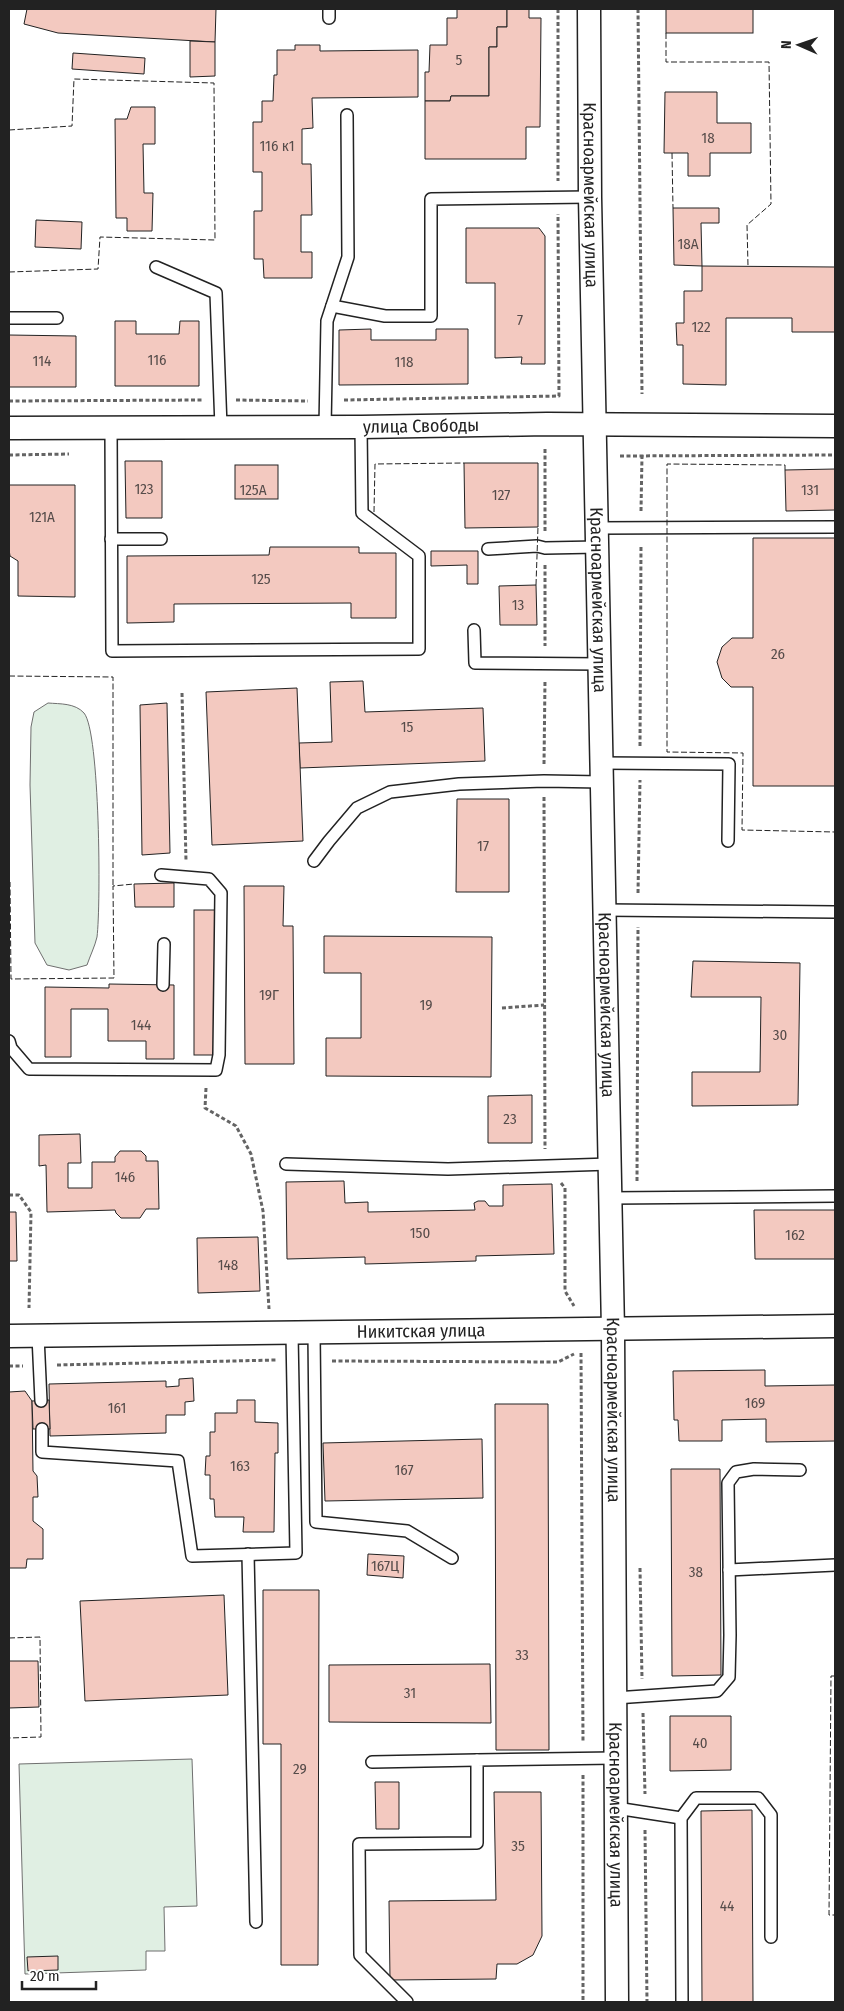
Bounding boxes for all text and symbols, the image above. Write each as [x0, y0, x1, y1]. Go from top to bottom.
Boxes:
north arrow [774, 20, 824, 70]
text: N [778, 40, 795, 49]
house number: 5 [456, 51, 463, 69]
street label: Красноармейская улица [578, 102, 603, 288]
house number: 18 [701, 129, 715, 147]
house number: 116 к1 [259, 137, 295, 155]
house number: 18А [677, 235, 699, 253]
house number: 7 [517, 311, 523, 329]
house number: 122 [691, 318, 711, 336]
house number: 116 [148, 351, 166, 369]
house number: 114 [33, 352, 51, 370]
house number: 118 [395, 353, 414, 371]
street label: улица Свободы [363, 414, 479, 438]
house number: 123 [134, 480, 154, 498]
house number: 125А [239, 481, 267, 499]
house number: 131 [801, 481, 819, 499]
house number: 127 [492, 486, 510, 504]
street label: Красноармейская улица [585, 507, 611, 693]
house number: 121А [29, 508, 55, 526]
house number: 125 [251, 570, 271, 588]
house number: 13 [512, 596, 525, 614]
house number: 26 [771, 645, 785, 663]
house number: 15 [401, 718, 413, 736]
house number: 17 [477, 837, 489, 855]
street label: Красноармейская улица [594, 912, 619, 1098]
house number: 19Г [259, 986, 279, 1004]
house number: 19 [419, 996, 433, 1014]
house number: 144 [131, 1016, 151, 1034]
house number: 30 [773, 1026, 787, 1044]
house number: 23 [503, 1110, 517, 1128]
house number: 146 [115, 1168, 135, 1186]
house number: 150 [410, 1224, 430, 1242]
house number: 162 [785, 1226, 805, 1244]
house number: 148 [218, 1256, 238, 1274]
street label: Красноармейская улица [602, 1317, 625, 1503]
street label: Никитская улица [357, 1319, 486, 1343]
house number: 169 [745, 1394, 765, 1412]
house number: 161 [108, 1399, 126, 1417]
house number: 163 [230, 1457, 250, 1475]
house number: 167 [394, 1461, 414, 1479]
house number: 167Ц [371, 1557, 399, 1575]
house number: 38 [689, 1563, 703, 1581]
house number: 33 [515, 1646, 529, 1664]
house number: 31 [404, 1684, 416, 1702]
street label: Красноармейская улица [604, 1722, 627, 1908]
house number: 40 [692, 1734, 708, 1752]
house number: 29 [293, 1760, 307, 1778]
house number: 35 [511, 1837, 525, 1855]
house number: 44 [720, 1897, 734, 1915]
scale bar [22, 1958, 96, 1990]
text: 20 m [30, 1967, 60, 1985]

